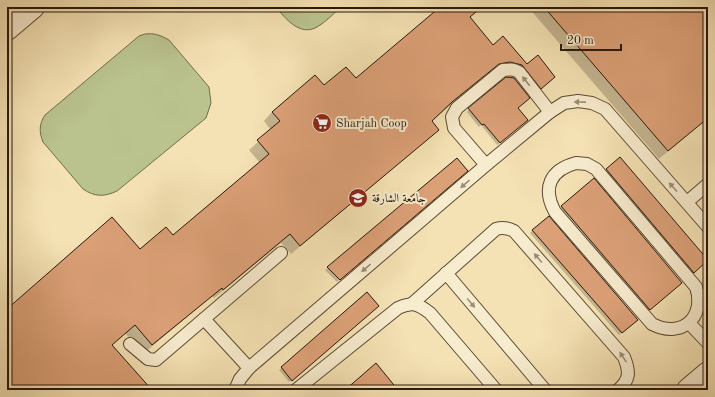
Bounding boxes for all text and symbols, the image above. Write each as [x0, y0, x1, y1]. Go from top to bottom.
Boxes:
scale bar [561, 26, 621, 52]
text: 20 m [567, 35, 594, 47]
one-way arrow [522, 76, 530, 87]
one-way arrow [573, 99, 586, 105]
supermarket icon: Sharjah Coop [311, 112, 333, 134]
place label: Sharjah Coop [336, 118, 407, 130]
one-way arrow [459, 179, 470, 188]
one-way arrow [668, 182, 678, 192]
school or university icon: جامعة الشارقة [347, 187, 369, 209]
place label: جامعة الشارقة [372, 193, 426, 205]
one-way arrow [533, 253, 542, 264]
one-way arrow [361, 264, 371, 273]
one-way arrow [467, 297, 476, 308]
one-way arrow [619, 351, 626, 362]

